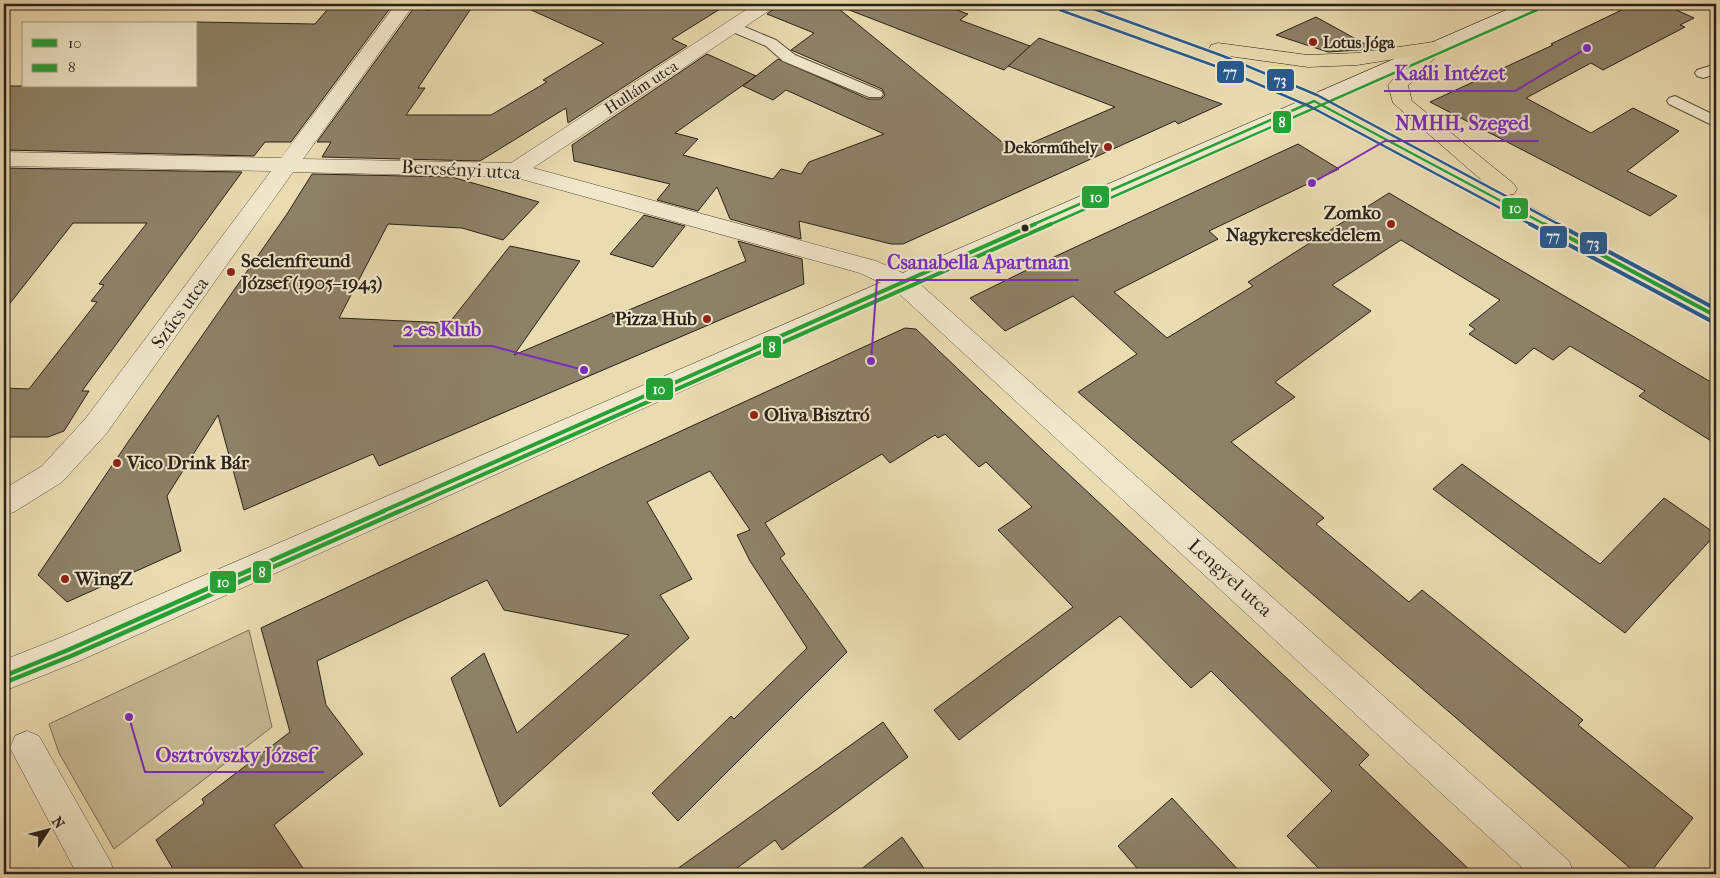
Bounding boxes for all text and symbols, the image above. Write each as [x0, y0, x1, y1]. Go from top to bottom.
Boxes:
legend [22, 22, 198, 88]
place label: Lotus Jóga [1323, 33, 1395, 53]
text: 10 [68, 34, 82, 52]
marker: Lotus Jóga [1307, 36, 1319, 48]
street label: Hullám utca [601, 56, 682, 118]
callout: Kaáli Intézet [1384, 56, 1515, 91]
text: 8 [68, 58, 76, 76]
line badge: 77 [1216, 60, 1245, 84]
text: Kaáli Intézet [1394, 62, 1506, 85]
text: 77 [1222, 64, 1237, 81]
line badge: 73 [1266, 68, 1295, 92]
text: 73 [1273, 72, 1287, 89]
callout: NMHH, Szeged [1385, 106, 1539, 141]
line badge: 8 [1272, 110, 1292, 134]
text: NMHH, Szeged [1395, 112, 1530, 135]
text: 8 [1278, 114, 1286, 131]
place label: Dekorműhely [1004, 138, 1099, 158]
marker: Dekorműhely [1102, 141, 1114, 153]
street label: Bercsényi utca [401, 156, 521, 184]
line badge: 10 [1081, 185, 1110, 209]
text: 10 [1090, 189, 1103, 206]
line badge: 10 [1501, 197, 1529, 220]
text: 10 [1509, 200, 1522, 217]
place label: Zomko Nagykereskedelem [1226, 202, 1381, 246]
marker: Zomko Nagykereskedelem [1385, 218, 1397, 230]
unlabelled marker [1020, 223, 1030, 233]
line badge: 77 [1539, 225, 1568, 249]
text: 77 [1545, 228, 1560, 245]
line badge: 73 [1579, 231, 1608, 255]
text: 73 [1586, 235, 1600, 252]
callout: Csanabella Apartman [877, 245, 1079, 280]
place label: Seelenfreund József (1905–1943) [239, 250, 382, 294]
text: Csanabella Apartman [887, 251, 1069, 274]
marker: Seelenfreund József (1905–1943) [225, 266, 237, 278]
street label: Szűcs utca [147, 273, 213, 353]
place label: Pizza Hub [615, 308, 697, 330]
callout: 2-es Klub [393, 311, 492, 346]
marker: Pizza Hub [701, 313, 713, 325]
text: 2-es Klub [403, 318, 482, 341]
line badge: 8 [762, 335, 782, 359]
text: 8 [768, 339, 776, 356]
line badge: 10 [645, 377, 674, 401]
text: 10 [653, 381, 666, 398]
place label: Oliva Bisztró [764, 404, 870, 426]
marker: Oliva Bisztró [748, 409, 760, 421]
place label: Vico Drink Bár [126, 452, 250, 474]
marker: Vico Drink Bár [111, 457, 123, 469]
street label: Lengyel utca [1184, 535, 1277, 622]
line badge: 8 [252, 560, 272, 584]
text: 8 [258, 564, 266, 581]
place label: WingZ [74, 568, 133, 590]
line badge: 10 [209, 570, 237, 594]
marker: WingZ [59, 573, 71, 585]
text: 10 [217, 574, 230, 591]
callout: Osztróvszky József [145, 737, 324, 772]
text: Osztróvszky József [156, 744, 319, 767]
north arrow [22, 806, 72, 856]
text: N [48, 813, 68, 832]

